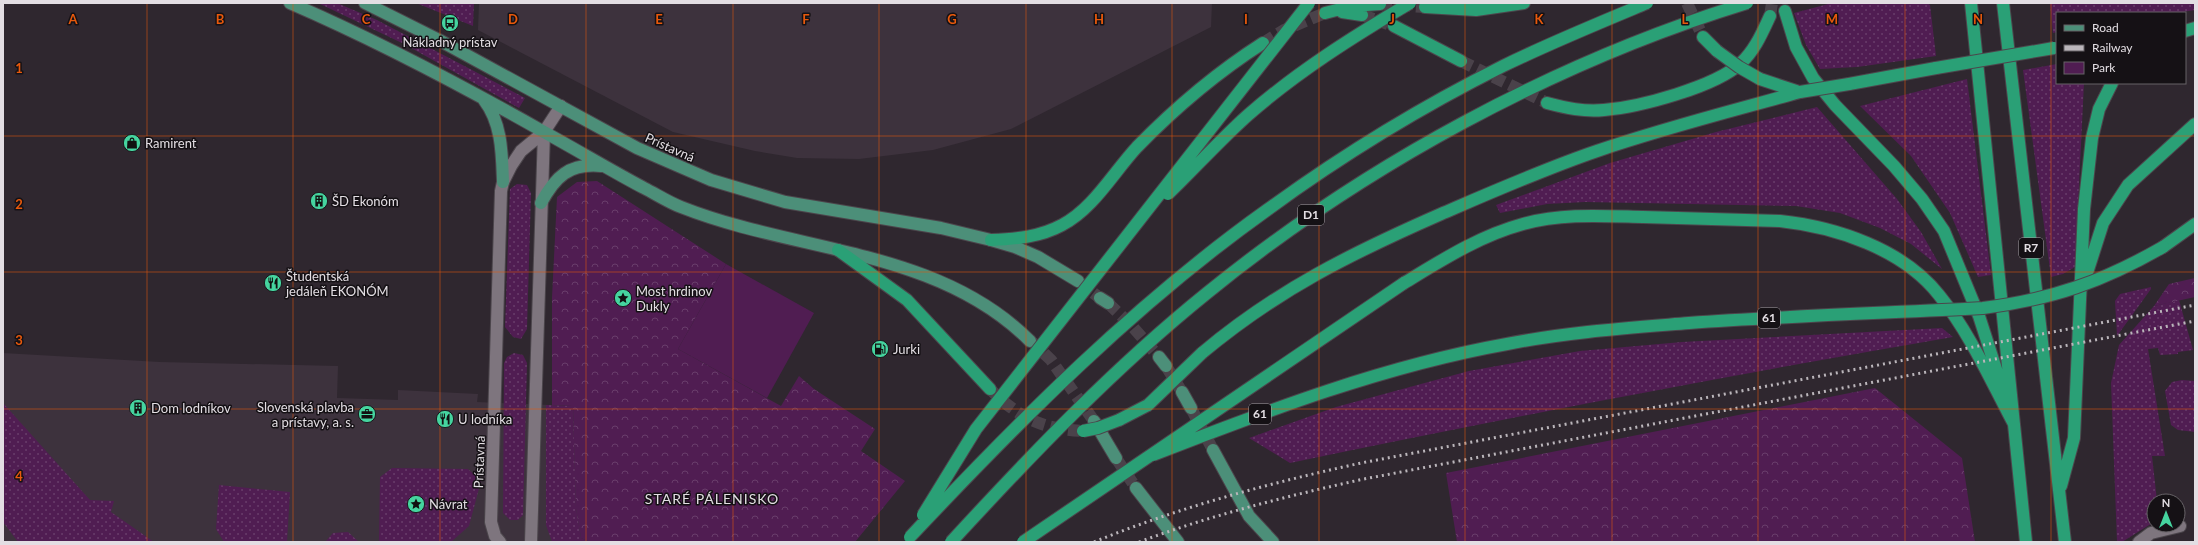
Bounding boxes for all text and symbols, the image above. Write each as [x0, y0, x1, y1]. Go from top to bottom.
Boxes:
text: A [67, 11, 78, 27]
text: B [216, 11, 225, 27]
text: C [362, 11, 371, 27]
text: D [508, 11, 518, 27]
text: E [655, 11, 663, 27]
text: F [802, 11, 810, 27]
text: G [947, 11, 957, 27]
text: H [1094, 11, 1104, 27]
text: I [1244, 11, 1248, 27]
text: J [1389, 11, 1395, 27]
text: K [1535, 11, 1545, 27]
text: L [1682, 11, 1689, 27]
text: M [1826, 11, 1838, 27]
text: N [1973, 11, 1983, 27]
legend [2056, 12, 2186, 84]
bus stop icon: Nákladný prístav [440, 13, 460, 33]
text: Road [2092, 20, 2119, 35]
place label: Nákladný prístav [403, 34, 498, 50]
text: Railway [2092, 40, 2133, 55]
text: 1 [15, 60, 23, 76]
text: Park [2092, 60, 2116, 75]
street label: Prístavná [643, 129, 697, 165]
shop icon: Ramirent [122, 133, 142, 153]
place label: Ramirent [145, 135, 197, 151]
building icon: ŠD Ekonóm [309, 191, 329, 211]
place label: ŠD Ekonóm [332, 193, 399, 209]
text: 2 [15, 196, 23, 212]
road number: D1 [1298, 205, 1324, 225]
road number: R7 [2019, 238, 2043, 258]
place label: Študentská jedáleň EKONÓM [285, 268, 389, 299]
restaurant icon: Študentská jedáleň EKONÓM [263, 273, 283, 293]
place label: Most hrdinov Dukly [636, 283, 712, 314]
place icon: Most hrdinov Dukly [613, 288, 633, 308]
road number: 61 [1758, 308, 1780, 328]
text: 3 [15, 332, 23, 348]
fuel station icon: Jurki [870, 339, 890, 359]
place label: Jurki [893, 341, 920, 357]
building icon: Dom lodníkov [128, 398, 148, 418]
place label: Slovenská plavba a prístavy, a. s. [257, 399, 354, 430]
place label: Dom lodníkov [151, 400, 231, 416]
office icon: Slovenská plavba a prístavy, a. s. [357, 404, 377, 424]
road number: 61 [1249, 404, 1271, 424]
restaurant icon: U lodníka [435, 409, 455, 429]
place label: U lodníka [458, 411, 512, 427]
street label: Prístavná [470, 435, 488, 489]
text: 4 [15, 468, 23, 484]
district label: STARÉ PÁLENISKO [645, 490, 779, 507]
north arrow [2146, 493, 2186, 533]
place icon: Návrat [406, 494, 426, 514]
place label: Návrat [429, 496, 468, 512]
text: N [2162, 496, 2170, 509]

